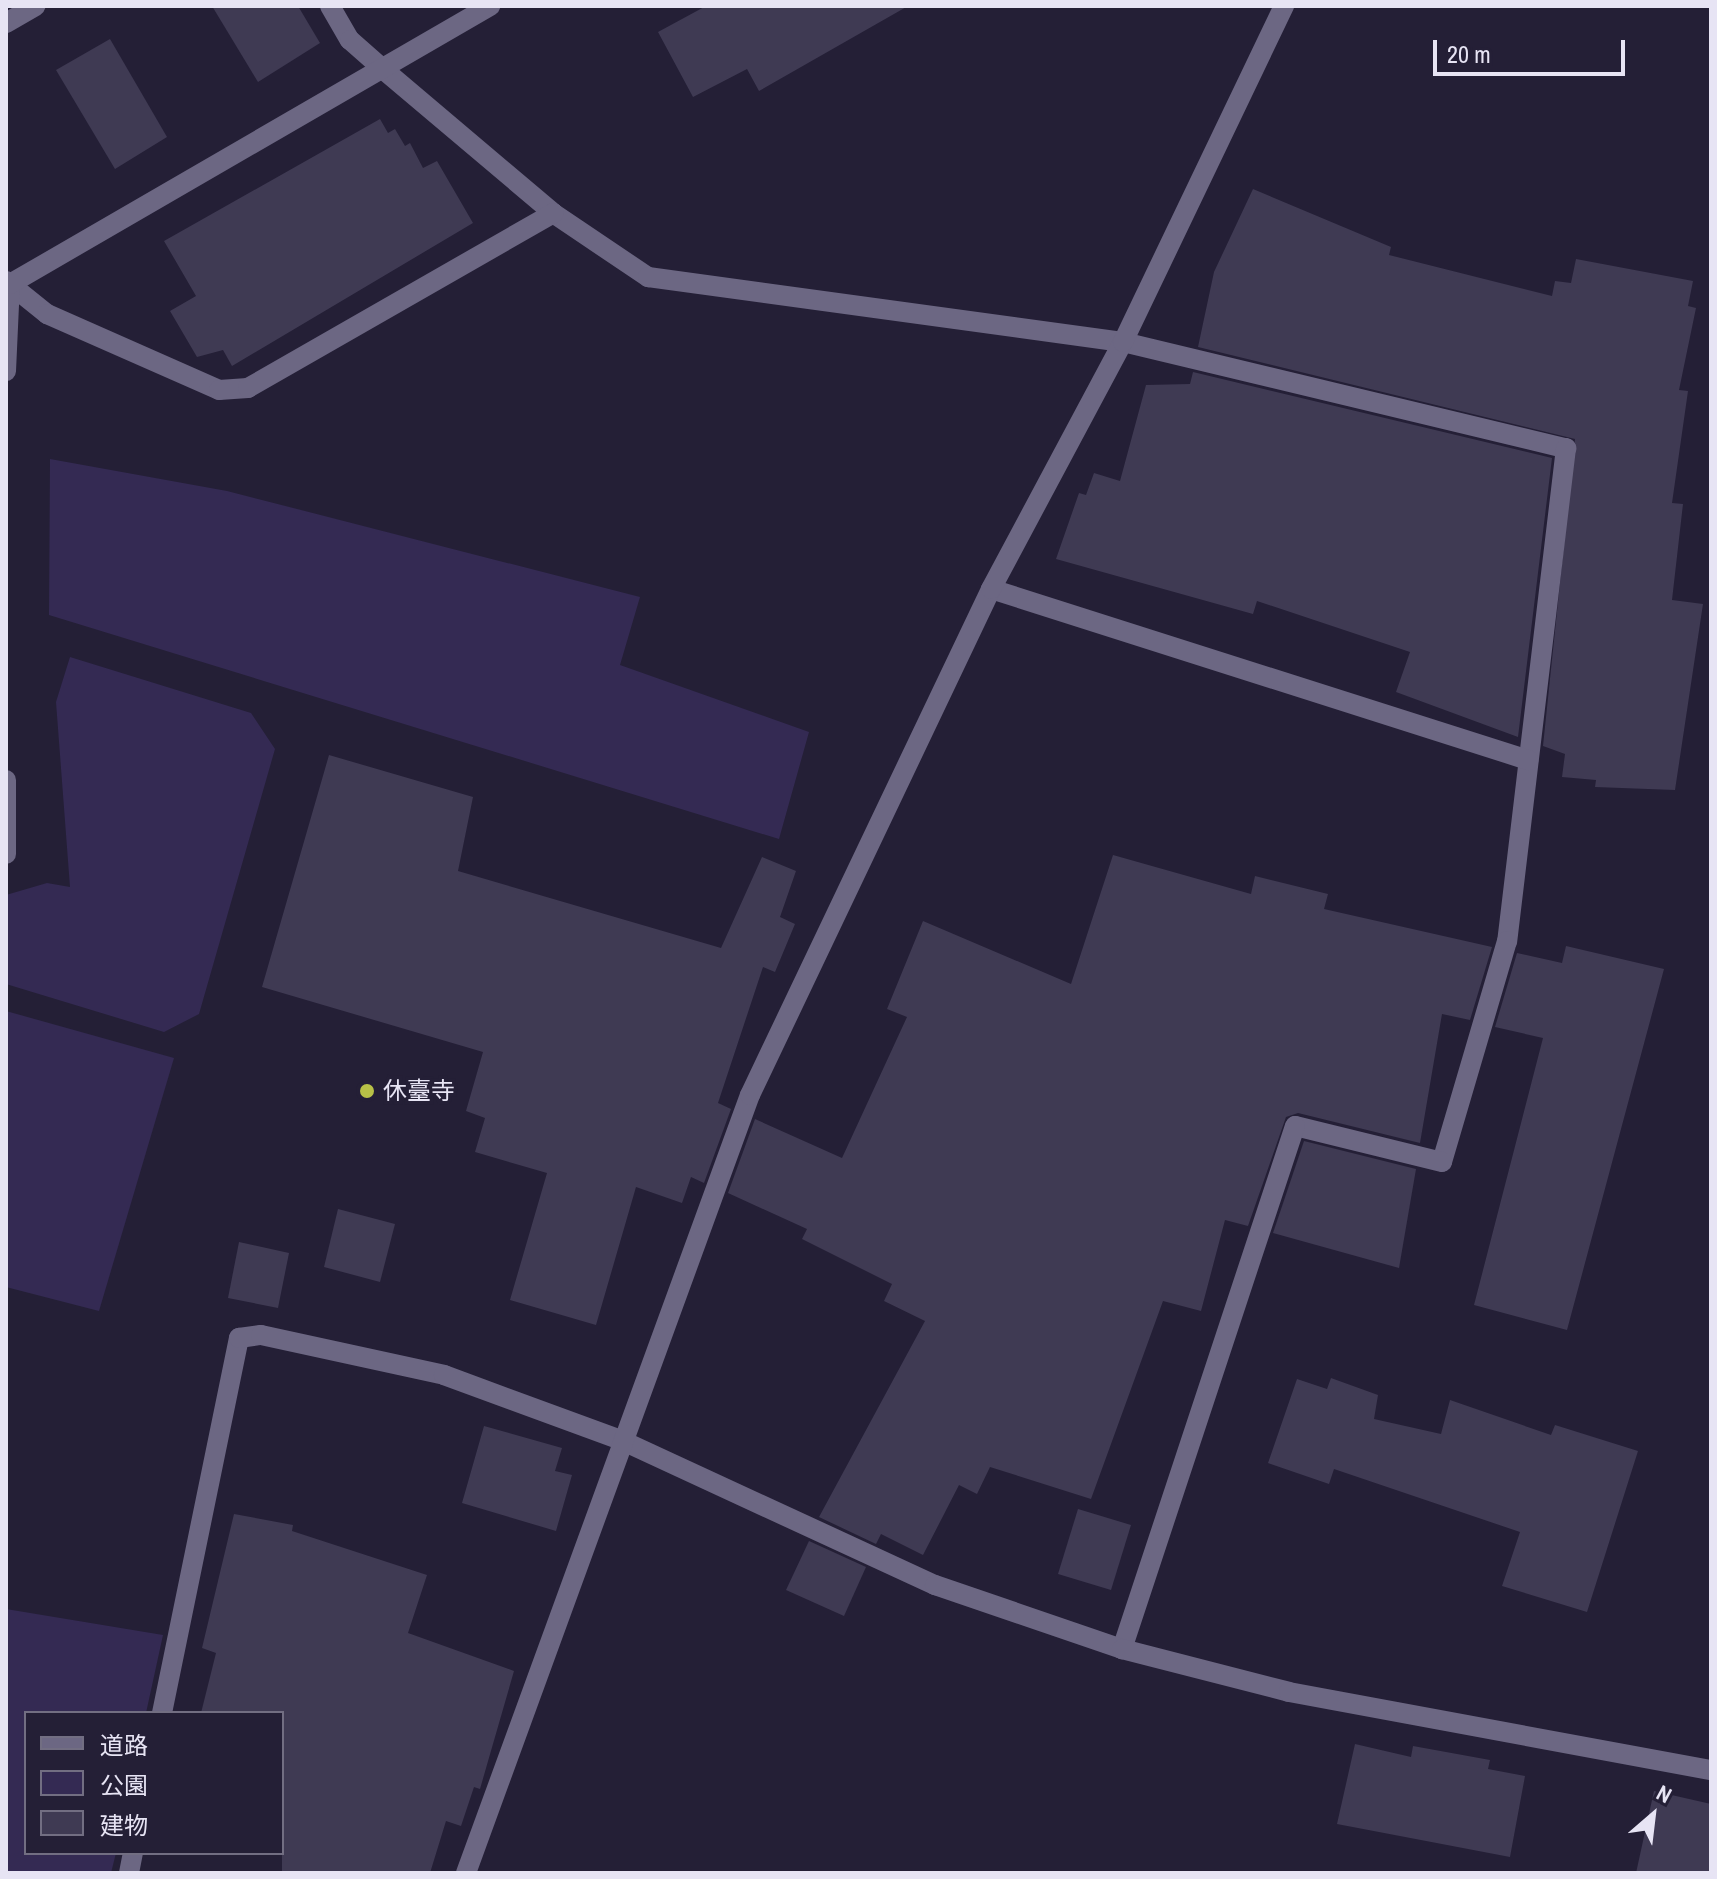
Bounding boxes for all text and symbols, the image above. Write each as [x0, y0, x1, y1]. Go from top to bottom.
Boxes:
scale bar [1437, 24, 1629, 74]
text: 20 m [1447, 38, 1491, 70]
place label: 休臺寺 [383, 1077, 455, 1105]
marker: 休臺寺 [358, 1082, 376, 1100]
legend [24, 1711, 284, 1855]
text: 道路 [100, 1729, 148, 1761]
text: 公園 [100, 1769, 148, 1801]
north arrow [1613, 1775, 1693, 1855]
text: N [1651, 1778, 1677, 1810]
text: 建物 [100, 1809, 148, 1841]

